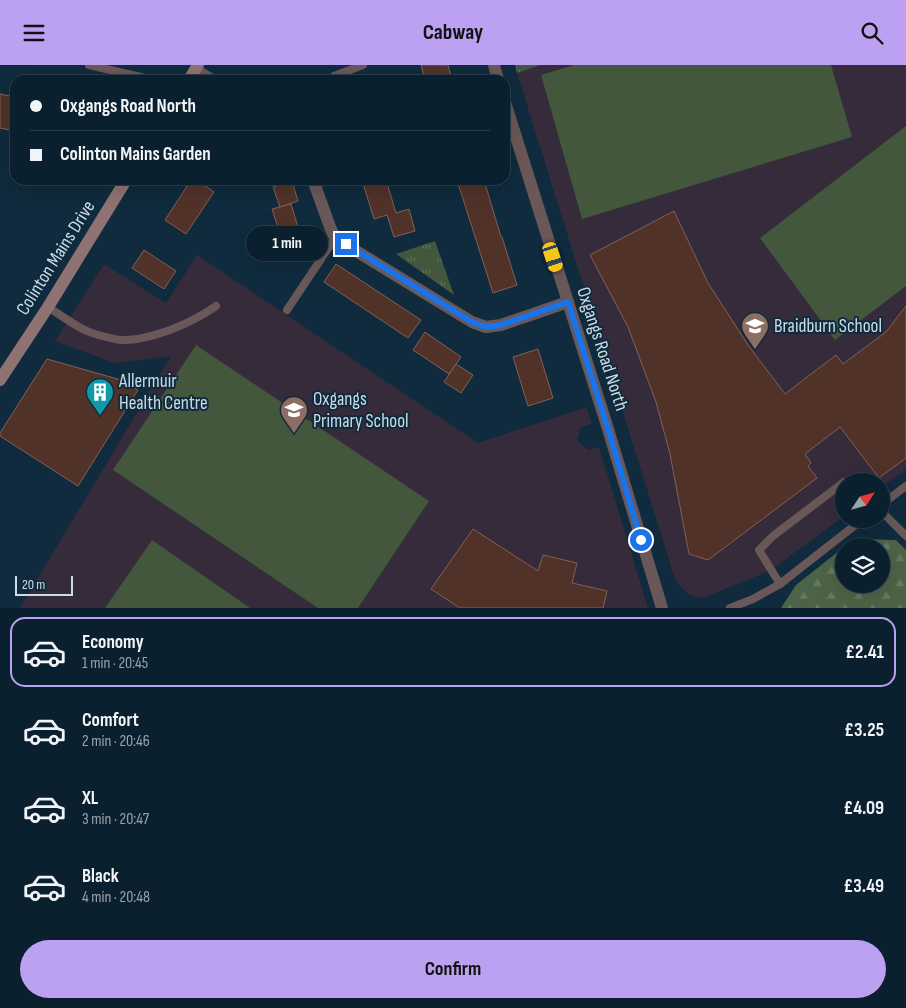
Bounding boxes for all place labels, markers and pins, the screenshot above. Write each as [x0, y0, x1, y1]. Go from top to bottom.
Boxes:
school or university icon: Braidburn School [740, 311, 770, 350]
place label: Braidburn School [774, 315, 882, 338]
place label: Allermuir Health Centre [118, 370, 208, 415]
building icon: Allermuir Health Centre [85, 377, 115, 416]
place label: Oxgangs Primary School [313, 388, 409, 433]
school or university icon: Oxgangs Primary School [279, 395, 309, 434]

